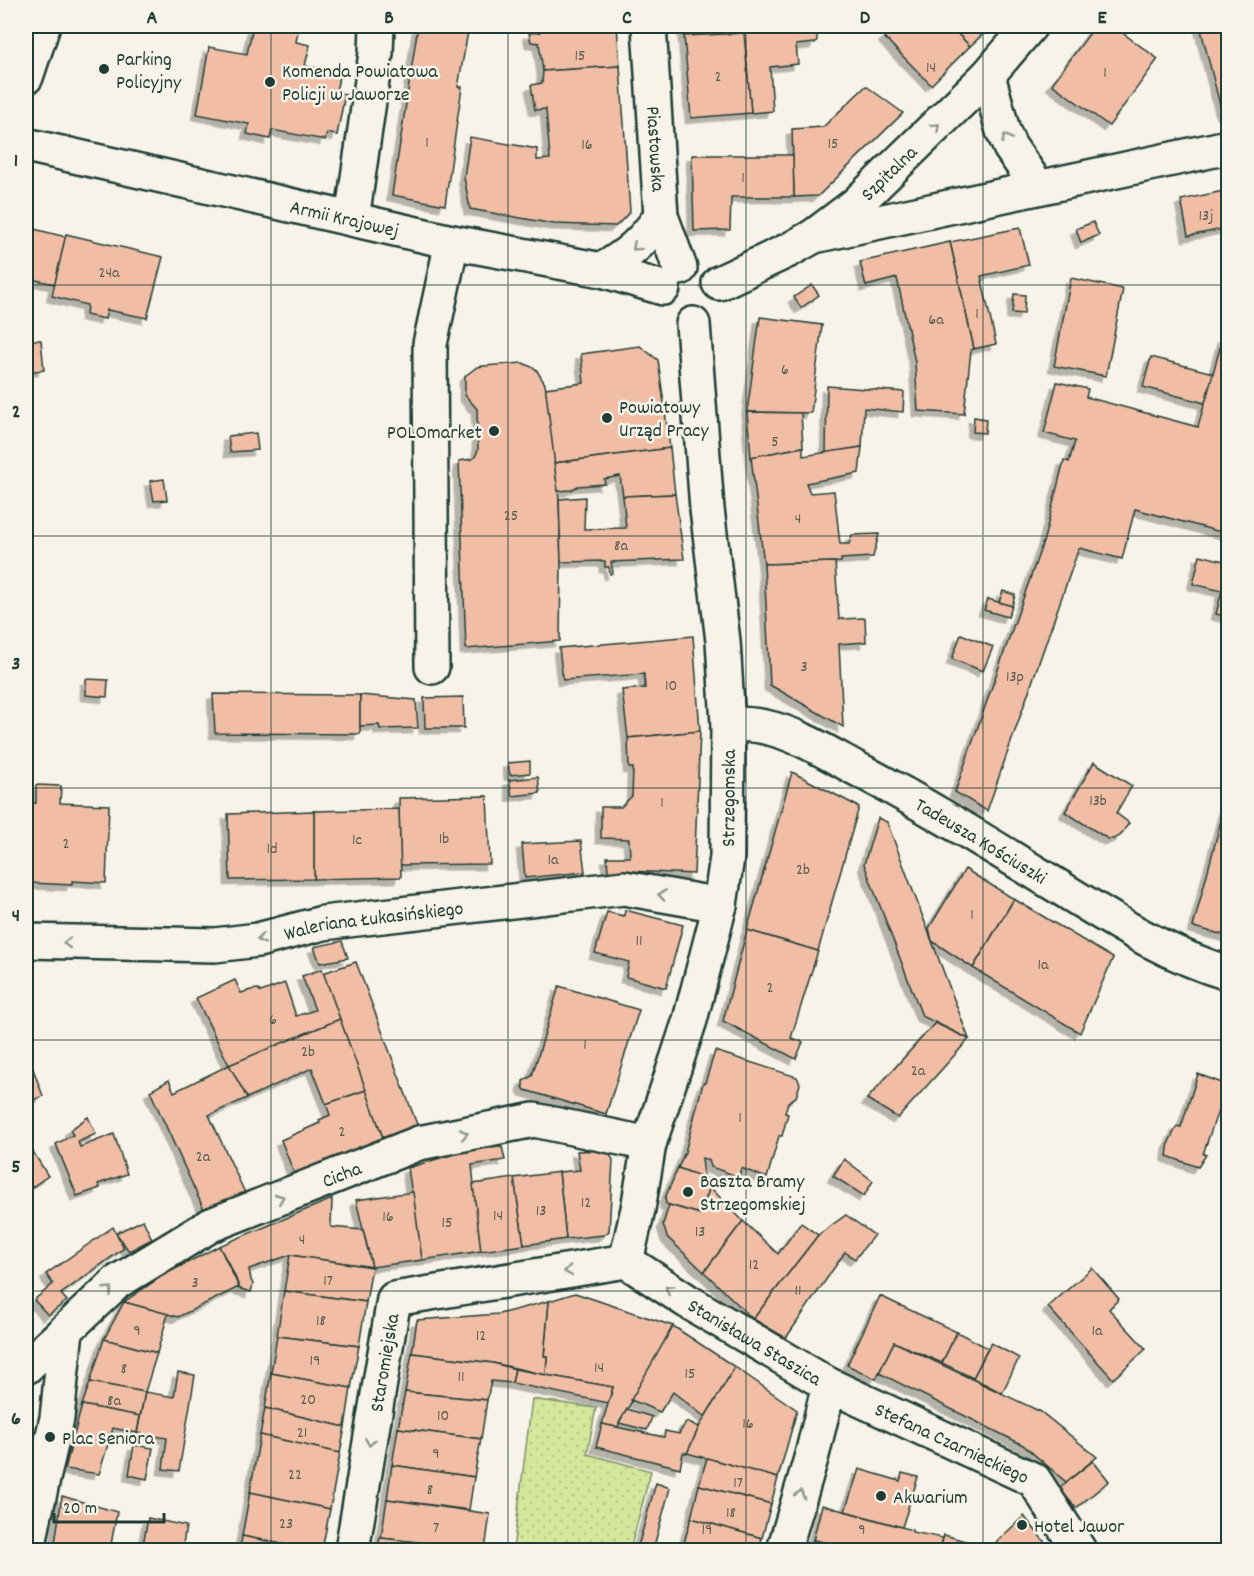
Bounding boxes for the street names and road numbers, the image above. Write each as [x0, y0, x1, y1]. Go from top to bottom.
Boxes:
street label: Piastowska [637, 105, 670, 193]
street label: Szpitalna [856, 140, 925, 209]
street label: Armii Krajowej [287, 195, 401, 247]
street label: Strzegomska [716, 749, 745, 847]
street label: Tadeusza Kościuszki [909, 792, 1051, 893]
street label: Waleriana Łukasińskiego [282, 896, 465, 950]
street label: Cicha [319, 1156, 367, 1197]
street label: Stanisława Staszica [681, 1293, 826, 1395]
street label: Staromiejska [364, 1311, 408, 1414]
street label: Stefana Czarnieckiego [869, 1397, 1033, 1493]

